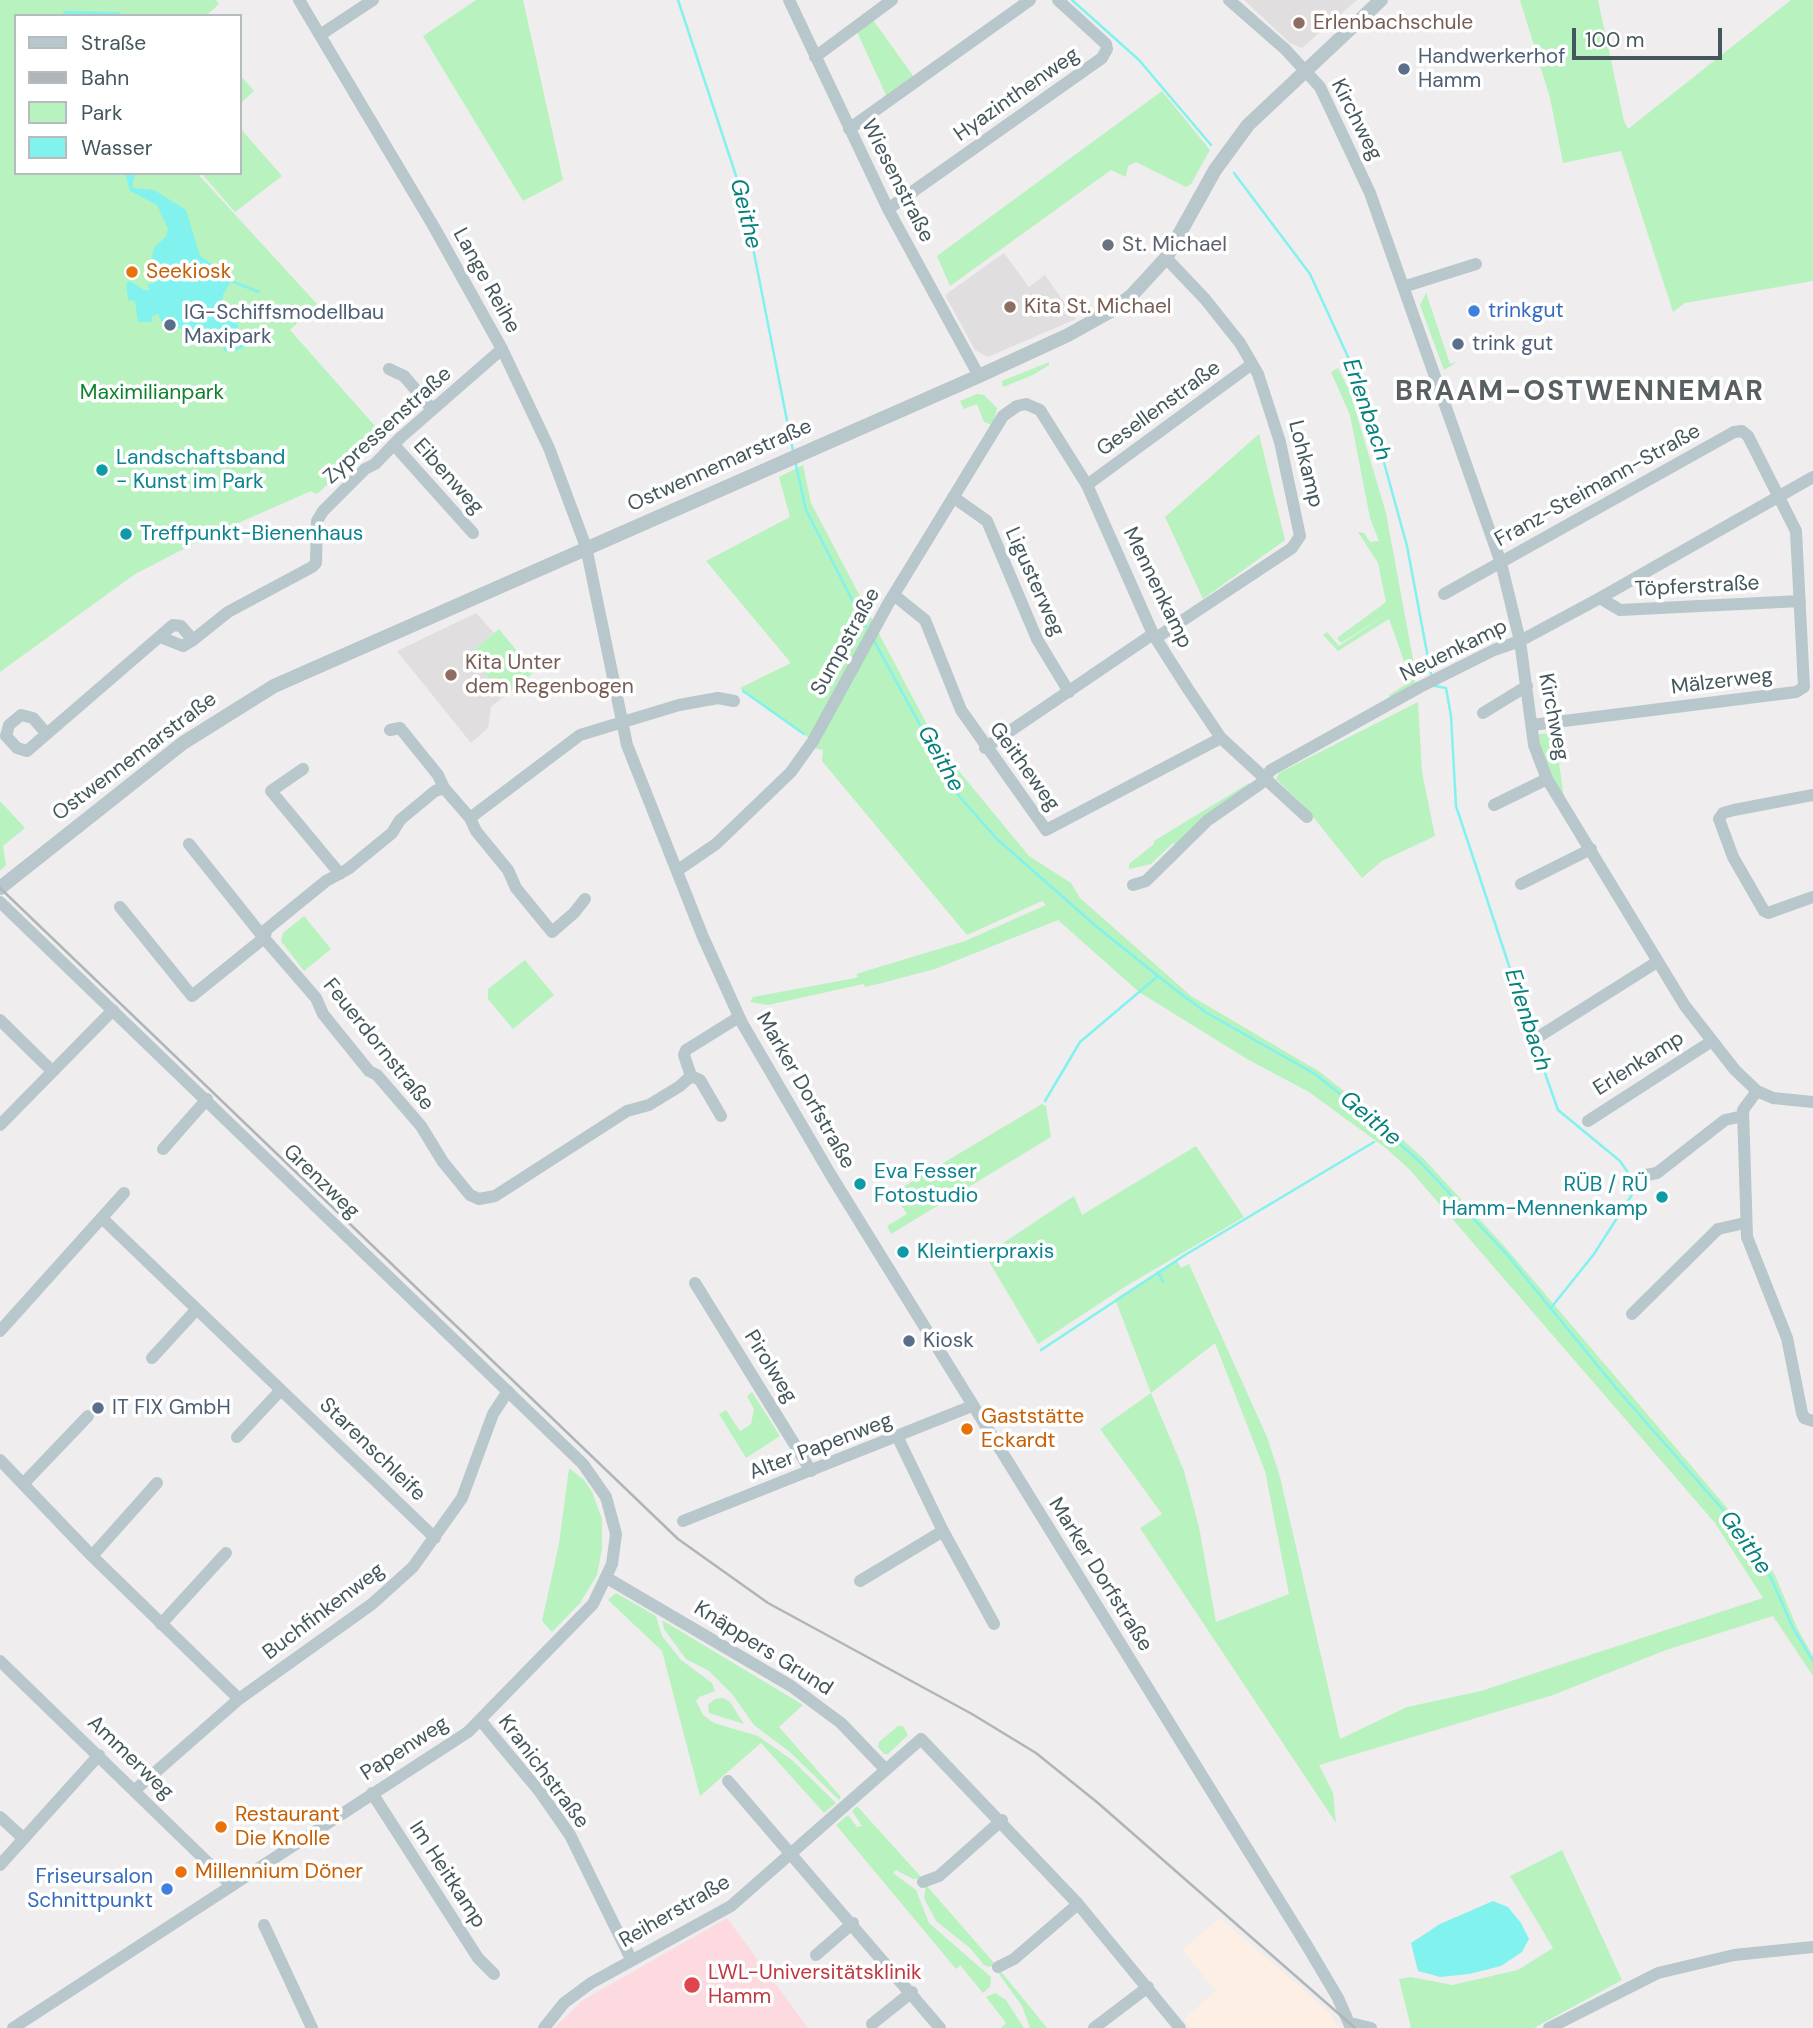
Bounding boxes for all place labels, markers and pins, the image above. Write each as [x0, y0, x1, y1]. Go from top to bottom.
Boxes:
place label: Erlenbachschule [1313, 10, 1473, 36]
marker: Erlenbachschule [1291, 15, 1307, 31]
place label: Handwerkerhof Hamm [1418, 44, 1565, 94]
marker: Handwerkerhof Hamm [1396, 61, 1412, 77]
place label: St. Michael [1122, 232, 1227, 258]
marker: St. Michael [1100, 237, 1116, 253]
place label: Seekiosk [146, 259, 231, 285]
marker: Seekiosk [124, 264, 140, 280]
place label: Kita St. Michael [1024, 294, 1172, 320]
place label: trinkgut [1488, 298, 1564, 324]
marker: Kita St. Michael [1002, 299, 1018, 315]
place label: IG-Schiffsmodellbau Maxipark [184, 300, 384, 350]
marker: trinkgut [1466, 303, 1482, 319]
marker: IG-Schiffsmodellbau Maxipark [162, 317, 178, 333]
place label: trink gut [1472, 331, 1553, 357]
marker: trink gut [1450, 336, 1466, 352]
place label: Landschaftsband - Kunst im Park [116, 445, 285, 495]
marker: Landschaftsband - Kunst im Park [94, 462, 110, 478]
place label: Treffpunkt-Bienenhaus [140, 521, 363, 547]
marker: Treffpunkt-Bienenhaus [118, 526, 134, 542]
place label: Kita Unter dem Regenbogen [465, 650, 634, 700]
marker: Kita Unter dem Regenbogen [443, 667, 459, 683]
place label: Eva Fesser Fotostudio [874, 1159, 978, 1209]
place label: RÜB / RÜ Hamm-Mennenkamp [1442, 1172, 1648, 1222]
marker: Eva Fesser Fotostudio [852, 1176, 868, 1192]
marker: RÜB / RÜ Hamm-Mennenkamp [1654, 1189, 1670, 1205]
place label: Kleintierpraxis [917, 1239, 1054, 1265]
marker: Kleintierpraxis [895, 1244, 911, 1260]
place label: Kiosk [923, 1328, 974, 1354]
marker: Kiosk [901, 1333, 917, 1349]
place label: IT FIX GmbH [112, 1395, 231, 1421]
marker: IT FIX GmbH [90, 1400, 106, 1416]
place label: Gaststätte Eckardt [981, 1404, 1084, 1454]
marker: Gaststätte Eckardt [959, 1421, 975, 1437]
place label: Restaurant Die Knolle [235, 1802, 340, 1852]
marker: Restaurant Die Knolle [213, 1819, 229, 1835]
place label: Millennium Döner [195, 1859, 363, 1885]
place label: Friseursalon Schnittpunkt [27, 1864, 153, 1914]
marker: Millennium Döner [173, 1864, 189, 1880]
marker: Friseursalon Schnittpunkt [159, 1881, 175, 1897]
place label: LWL-Universitätsklinik Hamm [708, 1960, 922, 2010]
marker: LWL-Universitätsklinik Hamm [682, 1975, 702, 1995]

